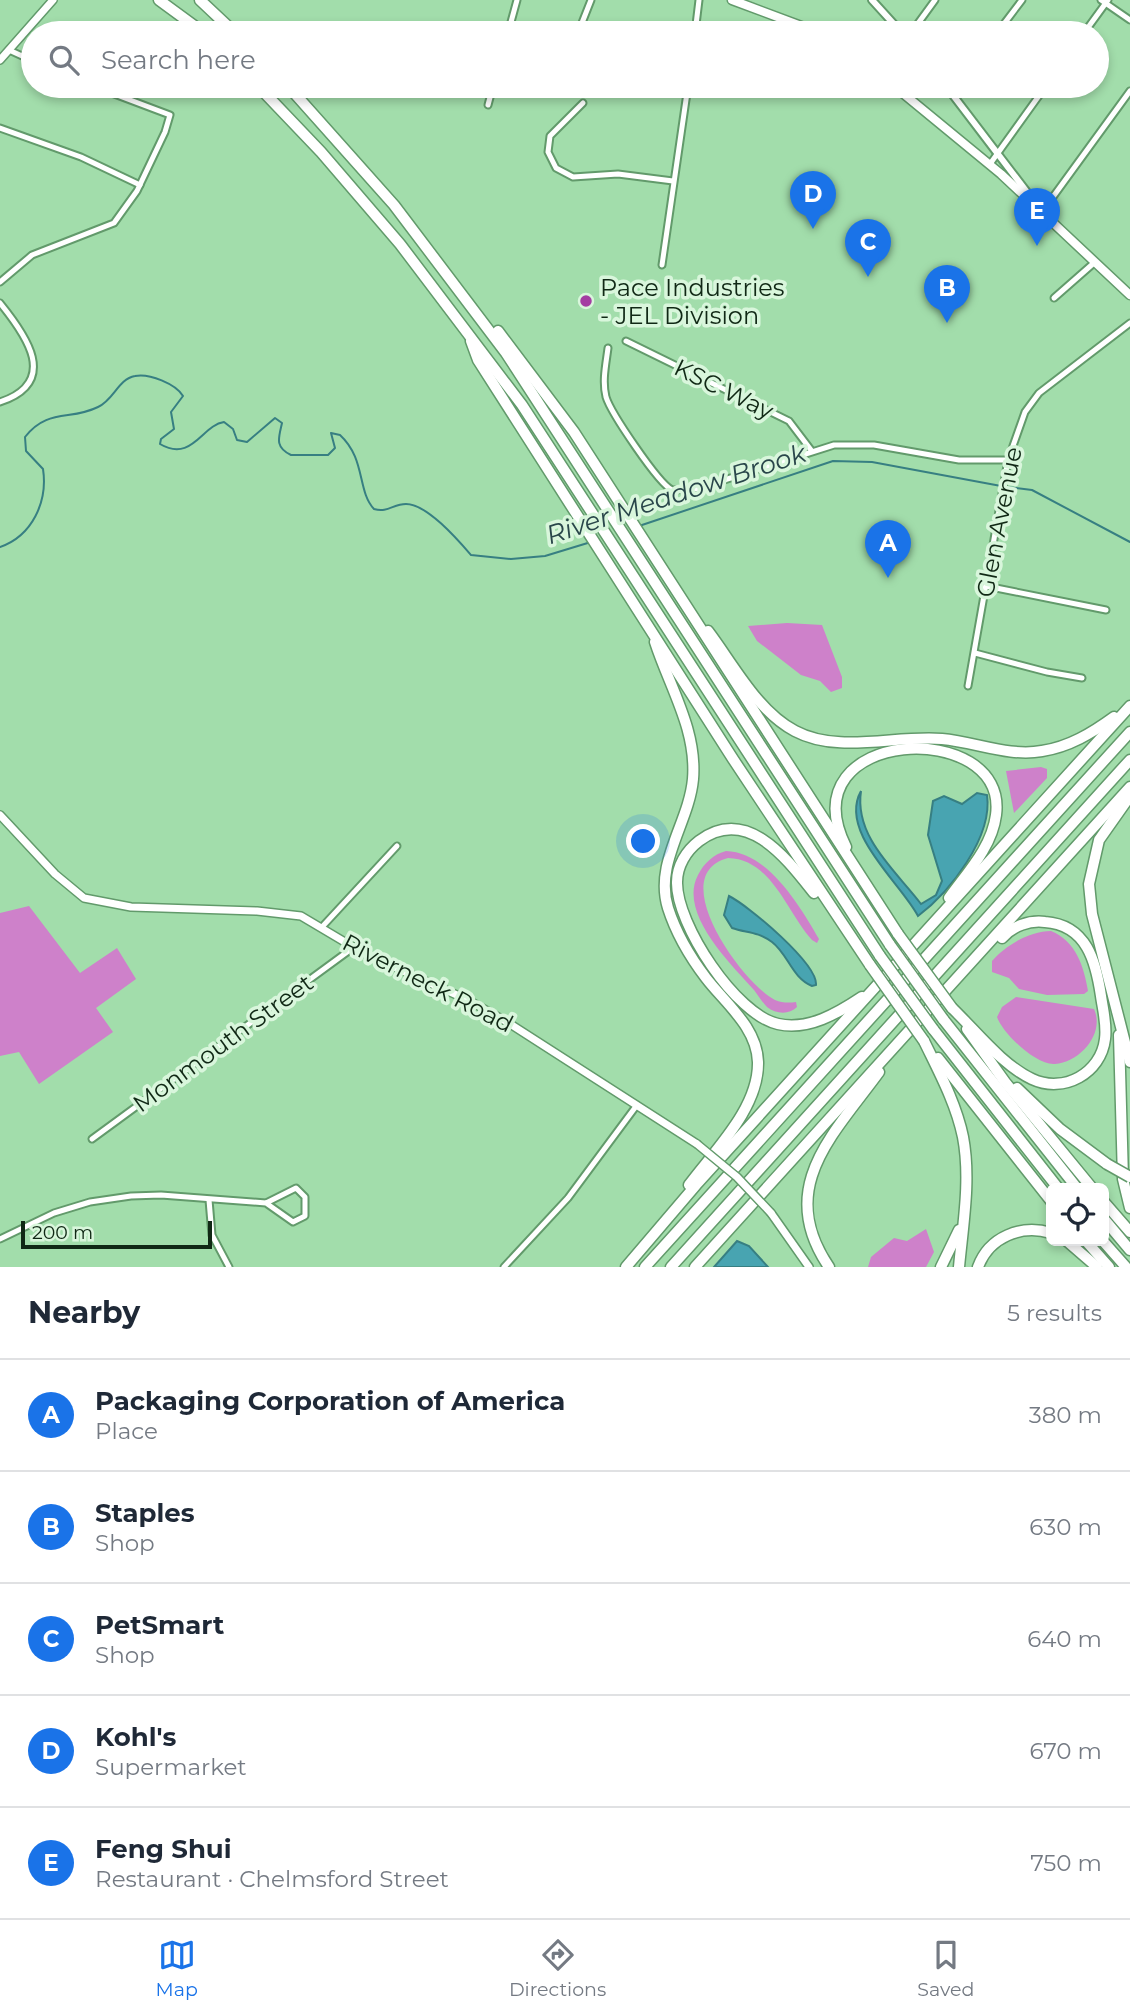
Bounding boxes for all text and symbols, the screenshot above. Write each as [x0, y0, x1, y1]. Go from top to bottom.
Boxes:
search box [21, 21, 1109, 98]
icon: search [45, 41, 83, 79]
text: Search here [101, 44, 256, 76]
pin: D [790, 171, 836, 229]
pin: E [1014, 188, 1060, 246]
pin: C [845, 219, 891, 277]
pin: B [924, 265, 970, 323]
place label: Pace Industries - JEL Division [600, 273, 785, 330]
marker: Pace Industries - JEL Division [578, 293, 594, 309]
street label: KSC Way [670, 353, 778, 425]
water label: River Meadow Brook [542, 436, 812, 551]
street label: Glen Avenue [970, 444, 1028, 600]
pin: A [865, 520, 911, 578]
your location [626, 824, 660, 858]
street label: Riverneck Road [338, 927, 518, 1039]
street label: Monmouth Street [127, 968, 319, 1118]
map controls [1046, 1183, 1109, 1246]
button: locate [1046, 1183, 1109, 1246]
scale bar [21, 1218, 212, 1250]
text: 200 m [32, 1221, 93, 1244]
text: Nearby [28, 1294, 140, 1331]
text: 5 results [1007, 1299, 1102, 1327]
text: Packaging Corporation of America [95, 1385, 565, 1417]
text: A [42, 1401, 60, 1429]
text: 380 m [1029, 1401, 1102, 1429]
text: Place [95, 1417, 158, 1445]
text: Staples [95, 1497, 194, 1529]
text: B [42, 1513, 60, 1541]
text: 630 m [1029, 1513, 1102, 1541]
text: Shop [95, 1529, 155, 1557]
text: PetSmart [95, 1609, 224, 1641]
text: C [43, 1625, 59, 1653]
text: 640 m [1027, 1625, 1102, 1653]
text: Shop [95, 1641, 155, 1669]
text: Kohl's [95, 1721, 176, 1753]
text: D [42, 1737, 61, 1765]
text: 670 m [1029, 1737, 1102, 1765]
text: Supermarket [95, 1753, 247, 1781]
text: Feng Shui [95, 1833, 232, 1865]
text: E [43, 1849, 59, 1877]
text: 750 m [1030, 1849, 1102, 1877]
text: Restaurant · Chelmsford Street [95, 1865, 449, 1893]
tab: Map [156, 1936, 198, 2001]
tab: Directions [509, 1936, 606, 2001]
tab: Saved [917, 1936, 974, 2001]

